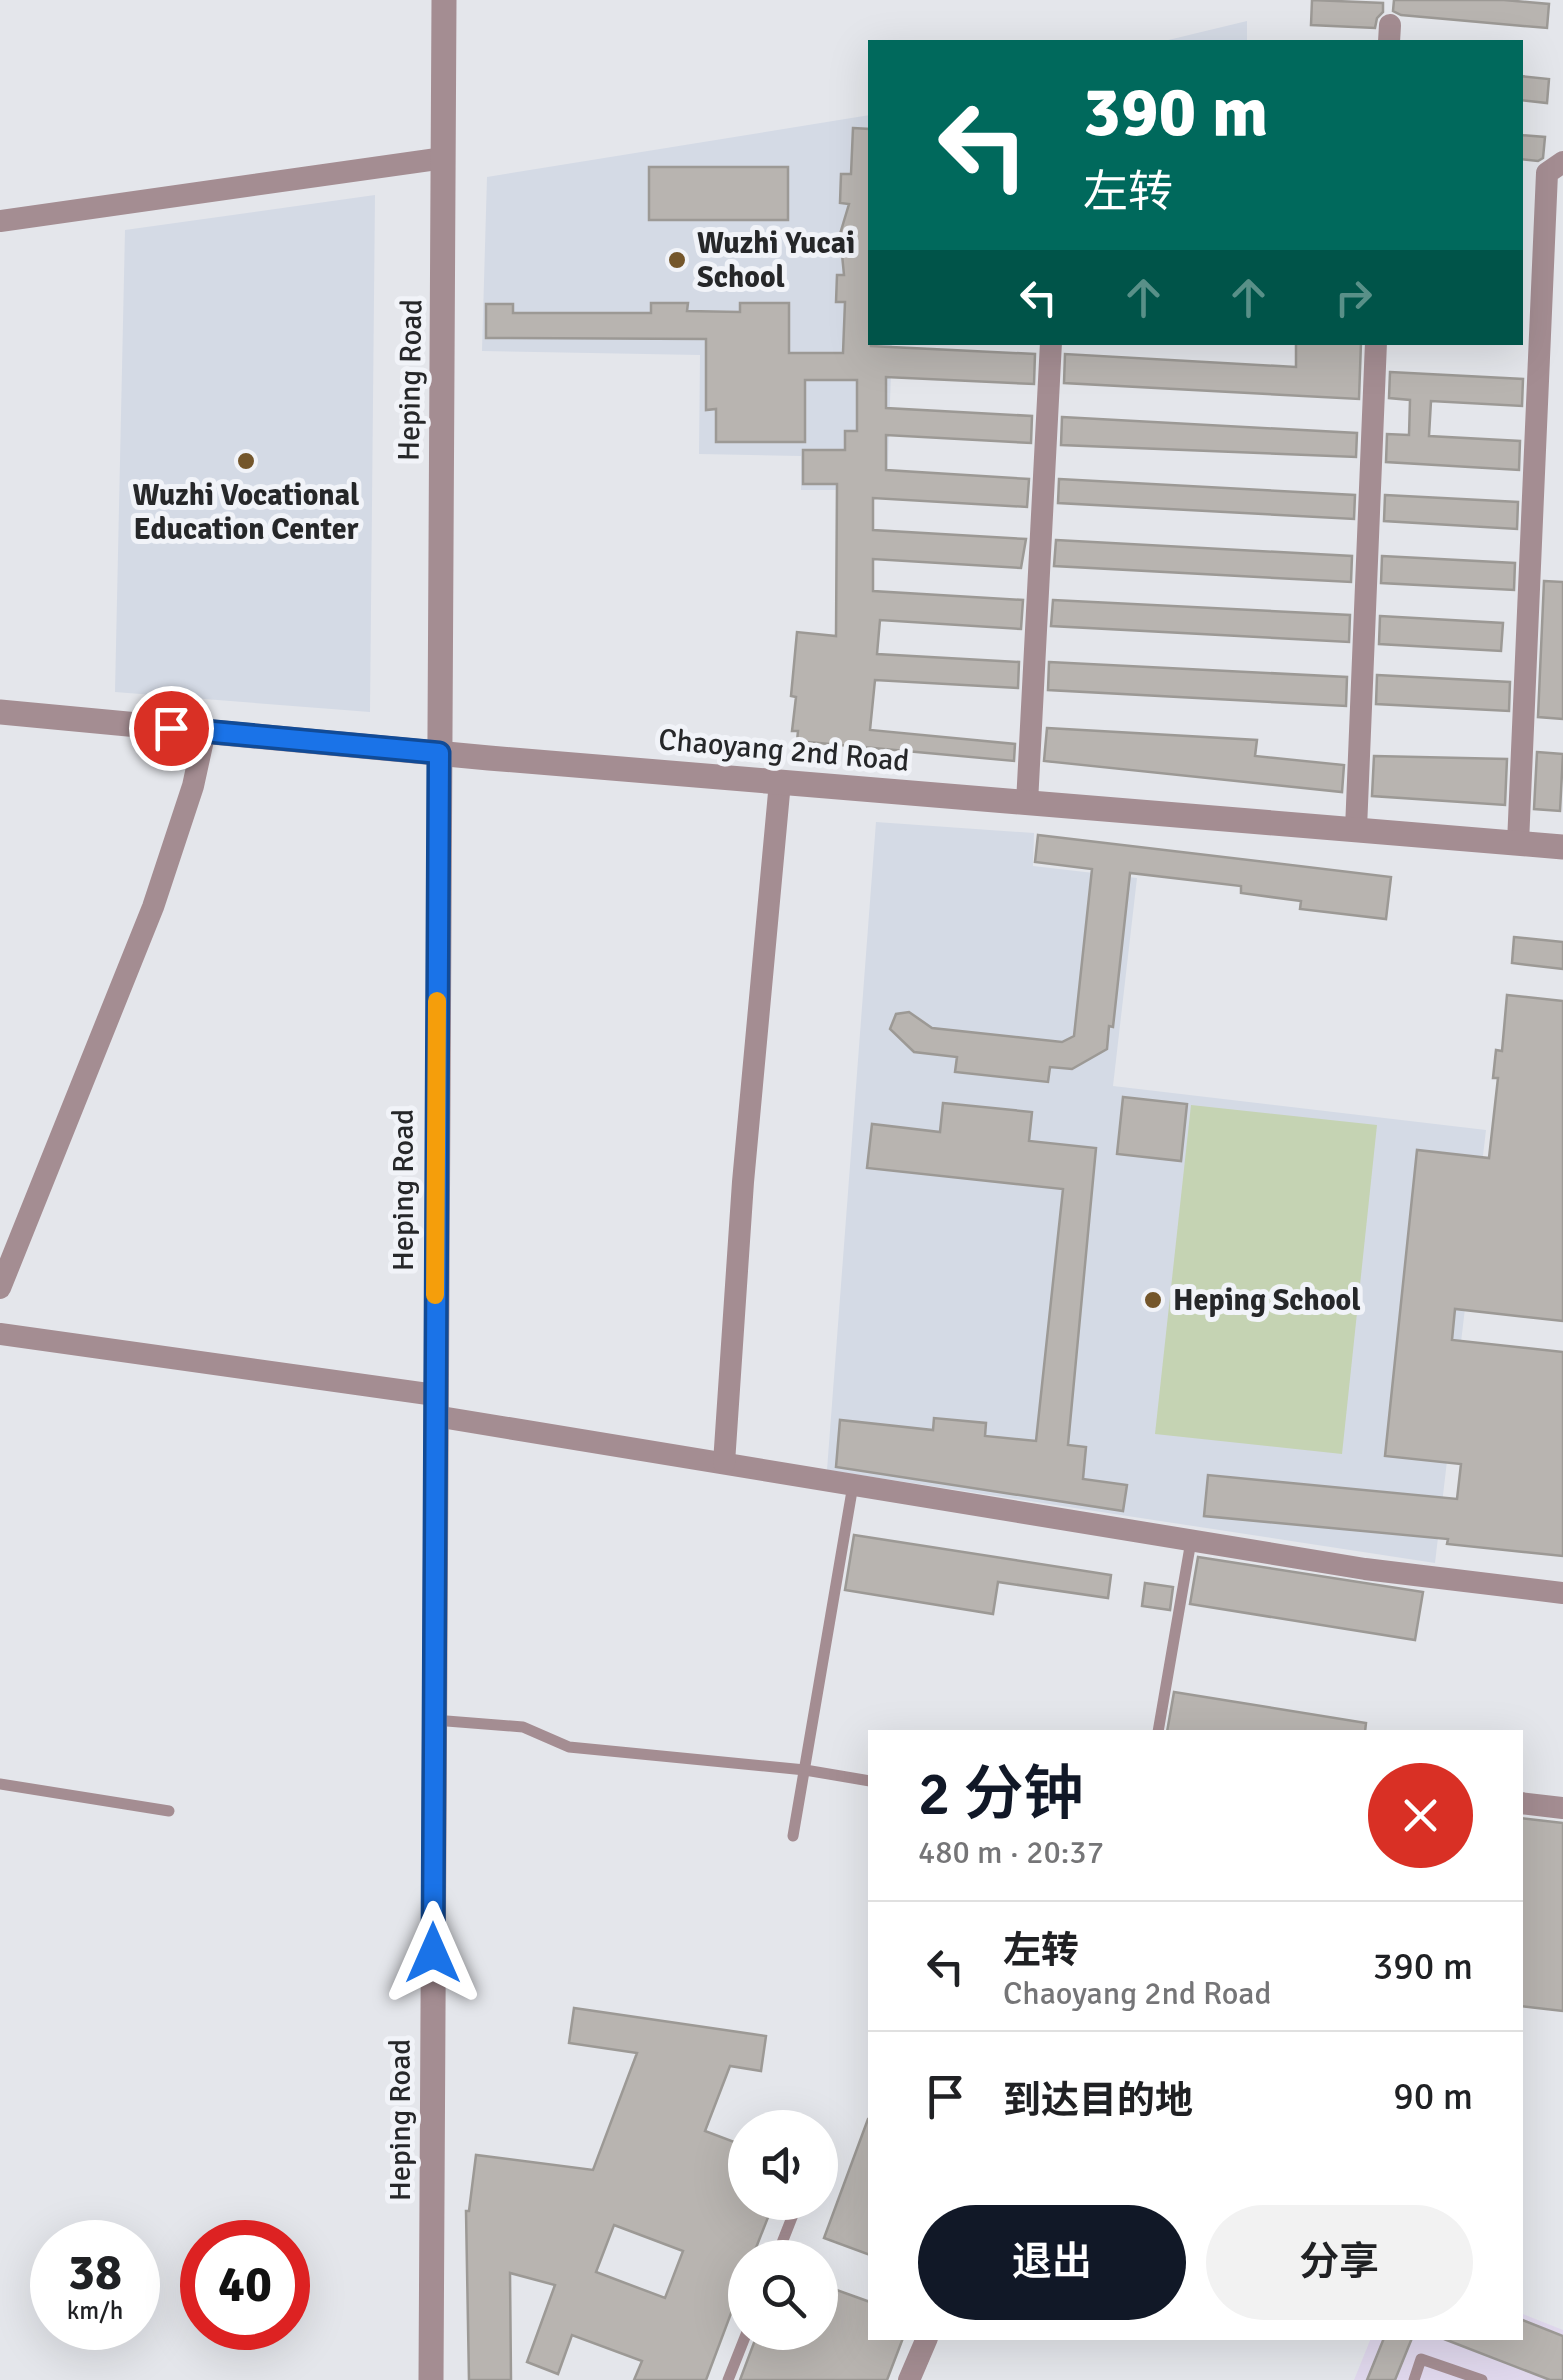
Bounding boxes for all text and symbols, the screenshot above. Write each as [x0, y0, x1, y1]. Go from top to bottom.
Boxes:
text: 390 m [1083, 69, 1268, 155]
icon: left [918, 80, 1048, 210]
text: 左转 [1083, 165, 1173, 220]
place label: Wuzhi Yucai School [697, 225, 855, 296]
marker: Wuzhi Yucai School [666, 249, 688, 271]
icon: left [1011, 270, 1066, 325]
icon: ahead [1116, 270, 1171, 325]
icon: ahead [1221, 270, 1276, 325]
icon: right [1326, 270, 1381, 325]
street label: Heping Road [391, 299, 430, 461]
marker: Wuzhi Vocational Education Center [235, 450, 257, 472]
place label: Wuzhi Vocational Education Center [132, 477, 360, 548]
pin [129, 686, 214, 771]
icon: arrive [144, 701, 199, 756]
street label: Chaoyang 2nd Road [657, 721, 911, 780]
street label: Heping Road [385, 1109, 422, 1271]
place label: Heping School [1173, 1282, 1361, 1319]
marker: Heping School [1142, 1289, 1164, 1311]
text: 2 分钟 [918, 1758, 1084, 1832]
button: close [1368, 1763, 1473, 1868]
text: 480 m · 20:37 [918, 1833, 1104, 1872]
position arrow [381, 1901, 485, 2005]
text: 左转 [1003, 1927, 1079, 1974]
icon: left [918, 1939, 973, 1994]
text: 390 m [1373, 1943, 1473, 1990]
text: Chaoyang 2nd Road [1003, 1974, 1271, 2013]
street label: Heping Road [382, 2039, 419, 2201]
icon: arrive [918, 2069, 973, 2124]
text: 90 m [1393, 2073, 1473, 2120]
text: 到达目的地 [1003, 2077, 1193, 2124]
map controls [728, 2110, 838, 2350]
button: sound [728, 2110, 838, 2220]
button: 退出 [918, 2205, 1186, 2320]
button: 分享 [1206, 2205, 1473, 2320]
speed limit sign: 40 [180, 2220, 310, 2350]
button: search [728, 2240, 838, 2350]
text: 38 [68, 2242, 122, 2304]
text: km/h [67, 2295, 123, 2326]

